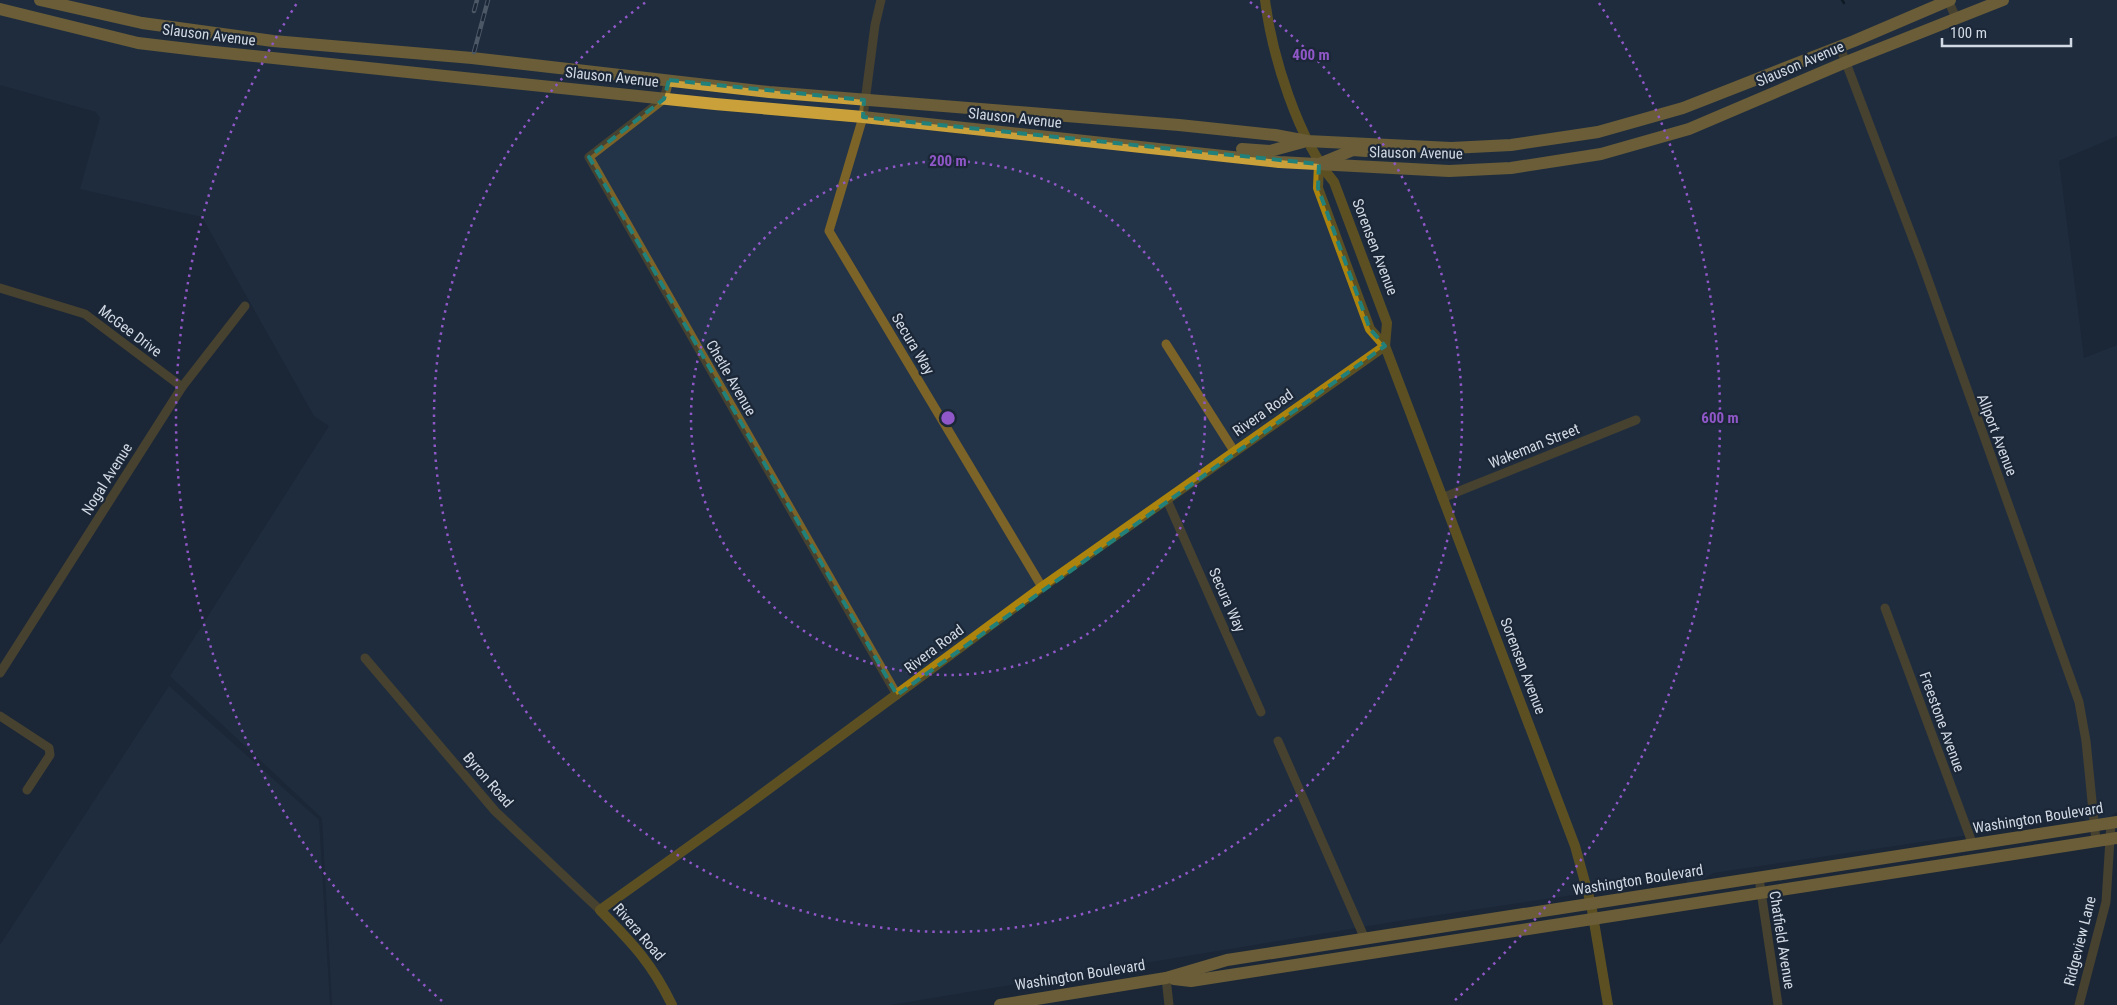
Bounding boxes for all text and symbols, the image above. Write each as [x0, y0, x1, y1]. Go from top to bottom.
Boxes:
scale bar [1942, 15, 2071, 47]
street label: Slauson Avenue [161, 20, 257, 50]
text: 100 m [1950, 24, 1987, 42]
street label: Slauson Avenue [1753, 37, 1847, 91]
text: 400 m [1292, 46, 1330, 64]
street label: Slauson Avenue [564, 63, 660, 91]
street label: Slauson Avenue [967, 104, 1063, 132]
street label: Slauson Avenue [1369, 143, 1463, 163]
text: 200 m [929, 152, 967, 170]
street label: Sorensen Avenue [1348, 196, 1402, 298]
street label: McGee Drive [95, 301, 165, 361]
street label: Secura Way [888, 310, 938, 378]
street label: Chetle Avenue [702, 337, 760, 419]
street label: Rivera Road [1229, 386, 1297, 440]
street label: Allport Avenue [1973, 391, 2021, 479]
centre of rings [939, 409, 957, 427]
text: 600 m [1701, 409, 1739, 427]
street label: Wakeman Street [1486, 420, 1582, 472]
street label: Nogal Avenue [78, 440, 136, 518]
street label: Secura Way [1205, 565, 1249, 635]
street label: Sorensen Avenue [1496, 615, 1550, 717]
street label: Rivera Road [901, 621, 967, 677]
street label: Freestone Avenue [1916, 670, 1968, 774]
street label: Byron Road [459, 749, 517, 811]
street label: Washington Boulevard [1971, 799, 2105, 837]
street label: Washington Boulevard [1571, 861, 1705, 899]
street label: Chatfield Avenue [1765, 890, 1799, 990]
street label: Ridgeview Lane [2060, 894, 2100, 988]
street label: Rivera Road [609, 900, 669, 964]
street label: Washington Boulevard [1013, 956, 1147, 994]

